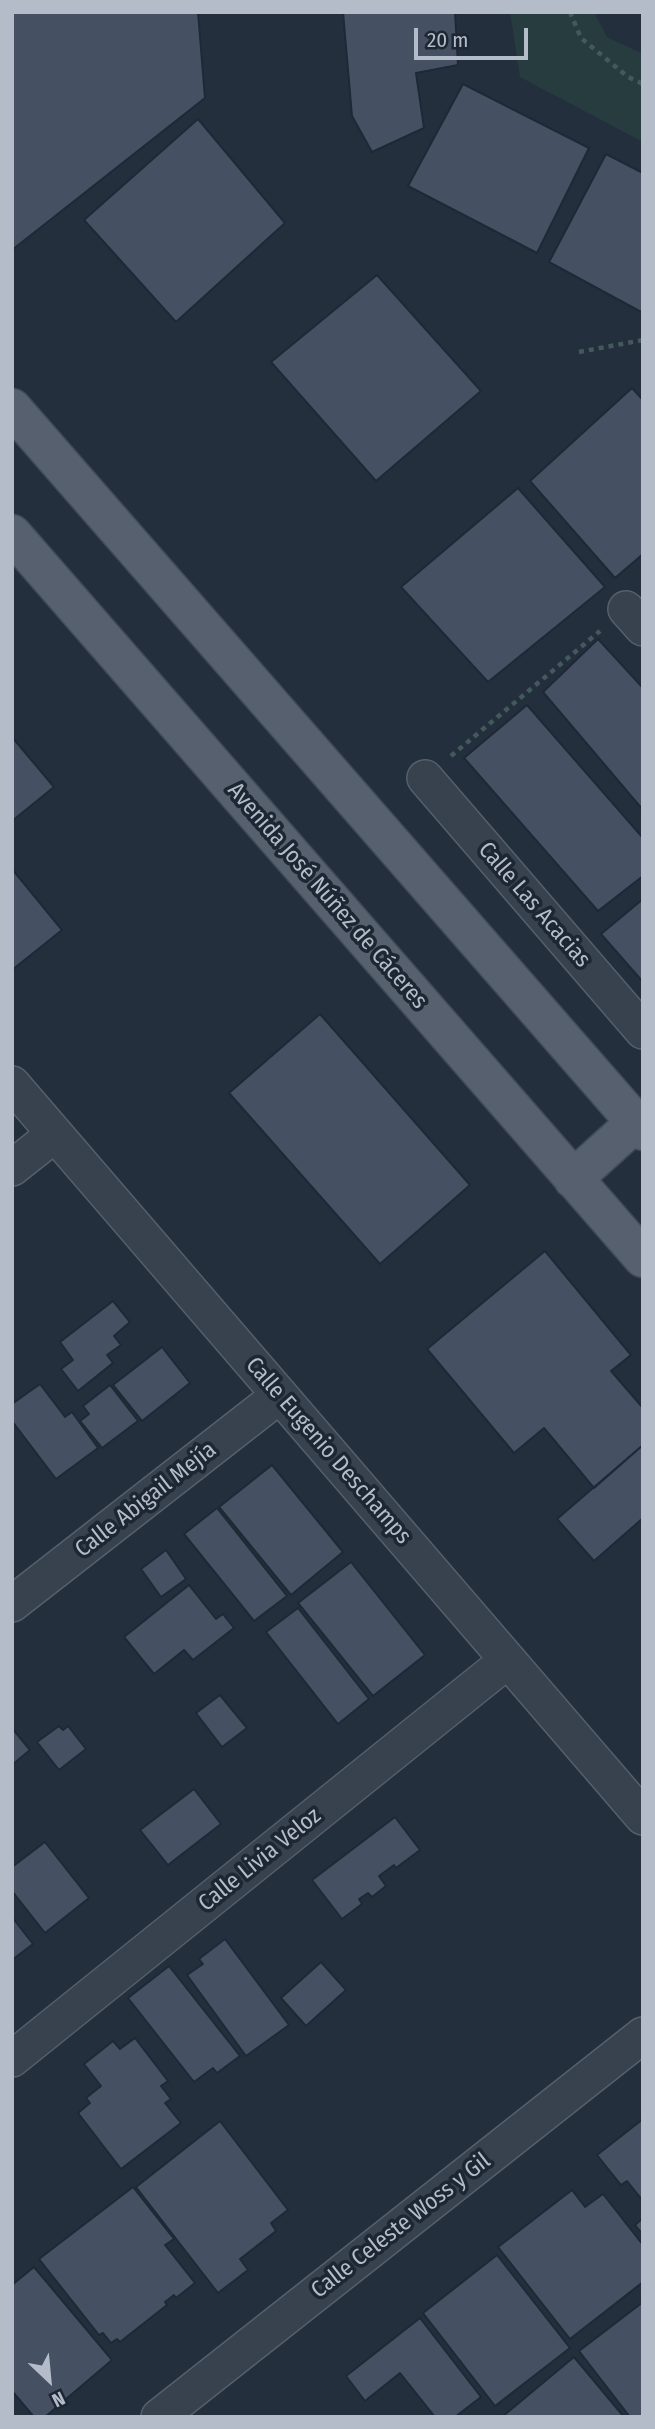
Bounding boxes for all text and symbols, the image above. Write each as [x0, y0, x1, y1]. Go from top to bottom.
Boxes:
scale bar [417, 14, 531, 58]
text: 20 m [427, 27, 468, 53]
street label: Avenida José Núñez de Cáceres [221, 777, 433, 1015]
street label: Calle Las Acacias [472, 837, 596, 973]
street label: Calle Eugenio Deschamps [239, 1352, 417, 1550]
street label: Calle Abigail Mejía [70, 1436, 222, 1564]
street label: Calle Livia Veloz [193, 1802, 327, 1918]
street label: Calle Celeste Woss y Gil [306, 2148, 496, 2304]
north arrow [14, 2345, 84, 2415]
text: N [48, 2386, 69, 2412]

